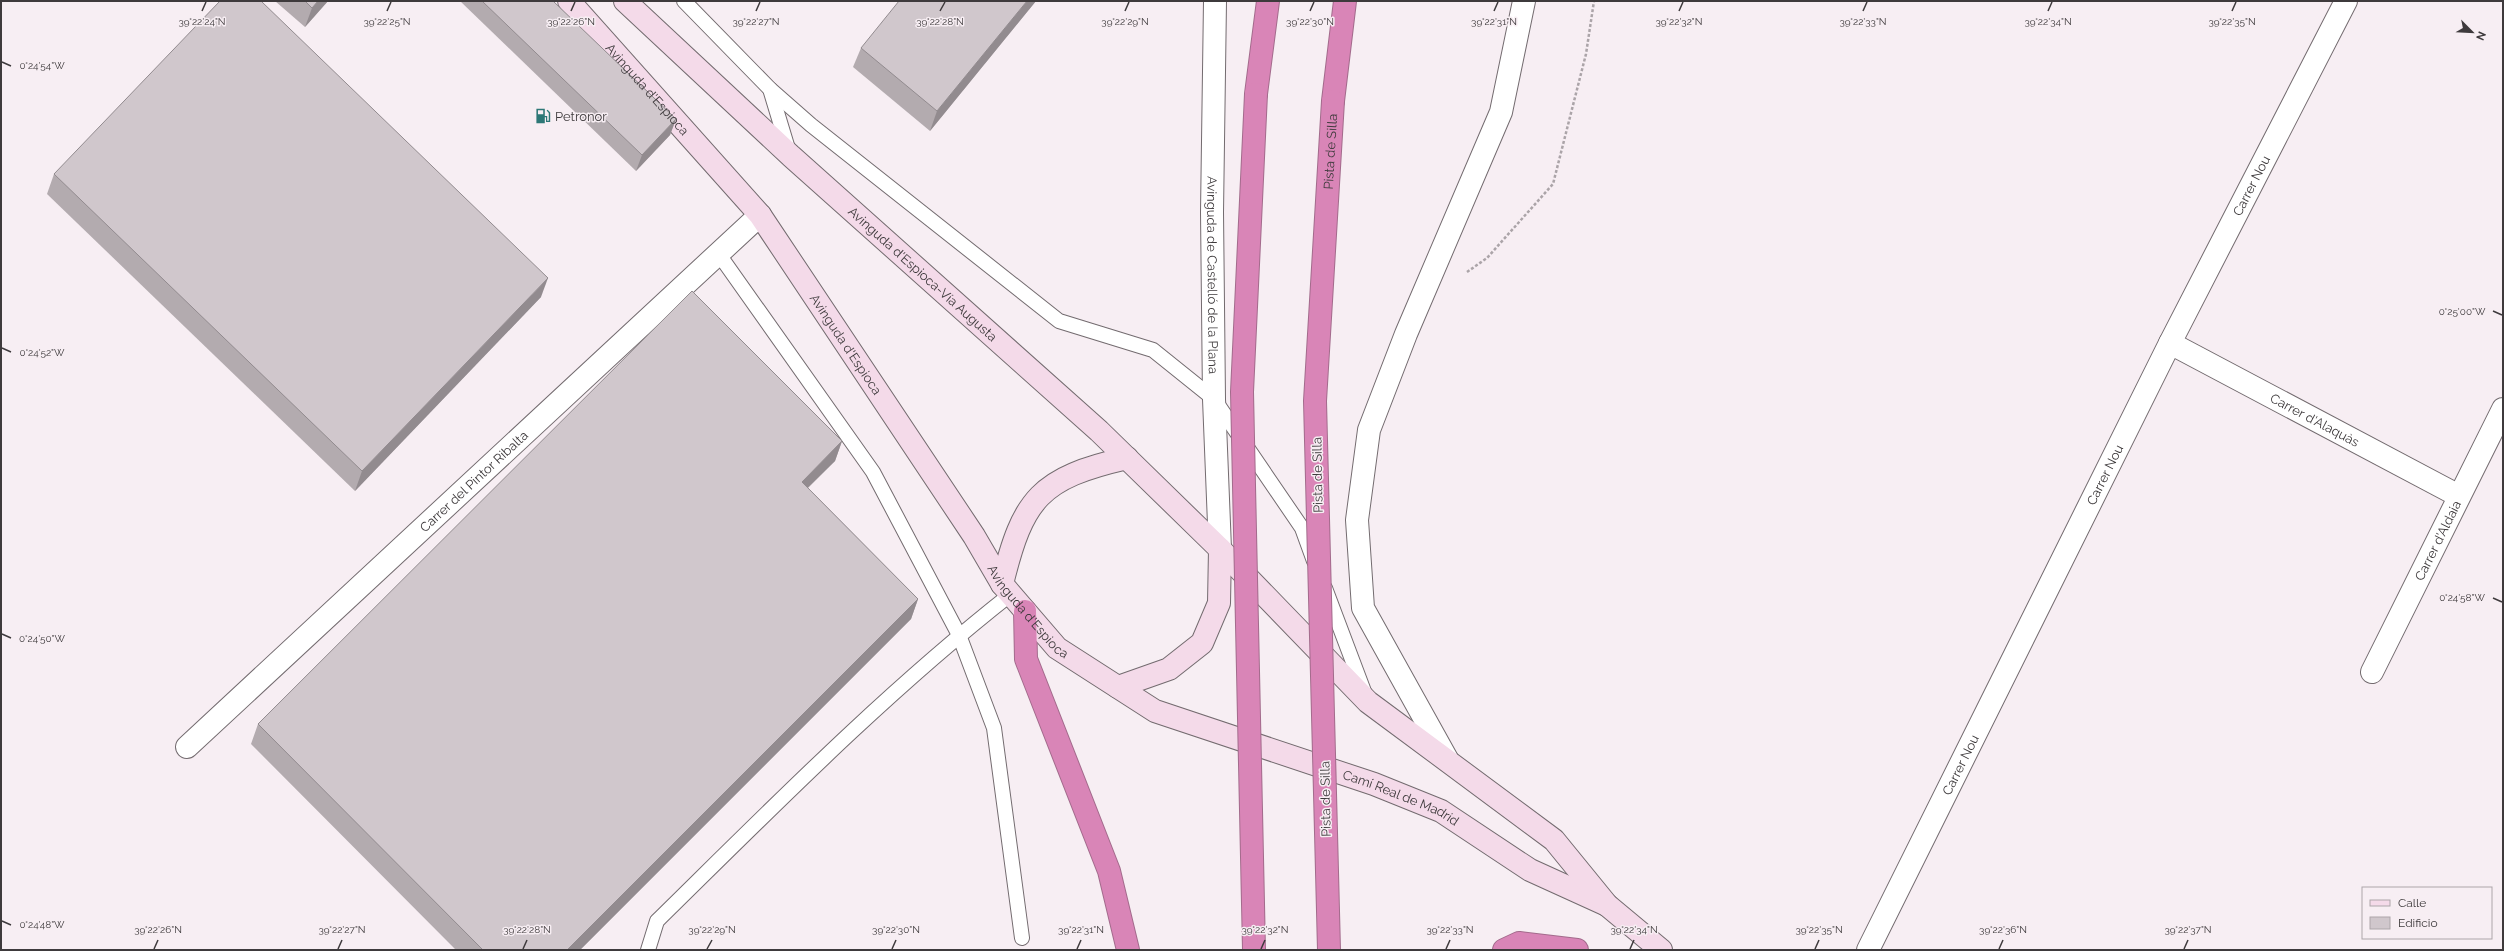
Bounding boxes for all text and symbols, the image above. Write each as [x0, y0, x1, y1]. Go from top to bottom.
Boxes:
north arrow [2452, 12, 2492, 52]
text: 39°22'24"N [178, 16, 226, 27]
text: 39°22'25"N [363, 16, 411, 27]
text: 39°22'26"N [547, 16, 595, 27]
text: 39°22'27"N [732, 16, 780, 27]
text: 39°22'28"N [916, 16, 964, 27]
text: 39°22'29"N [1101, 16, 1149, 27]
text: 39°22'30"N [1286, 16, 1334, 27]
text: 39°22'31"N [1471, 16, 1517, 27]
text: 39°22'32"N [1655, 16, 1703, 27]
text: 39°22'33"N [1839, 16, 1887, 27]
text: 39°22'34"N [2024, 16, 2072, 27]
text: 39°22'35"N [2208, 16, 2256, 27]
text: N [2473, 29, 2488, 42]
street label: Avinguda d'Espioca [602, 40, 692, 138]
text: 0°24'54"W [19, 60, 65, 71]
fuel station icon: Petronor [534, 107, 552, 125]
place label: Petronor [555, 109, 607, 124]
street label: Pista de Silla [1321, 113, 1340, 190]
street label: Carrer Nou [2230, 153, 2273, 218]
street label: Avinguda de Castelló de la Plana [1204, 176, 1221, 374]
street label: Avinguda d'Espioca-Vía Augusta [846, 203, 1000, 345]
street label: Avinguda d'Espioca [807, 291, 885, 397]
text: 0°25'00"W [2439, 306, 2486, 317]
text: 0°24'52"W [19, 347, 65, 358]
street label: Carrer d'Alaquàs [2268, 390, 2362, 450]
street label: Carrer del Pintor Ribalta [417, 428, 531, 535]
street label: Pista de Silla [1309, 437, 1326, 513]
street label: Carrer Nou [2084, 442, 2126, 508]
street label: Carrer d'Aldaia [2412, 498, 2464, 583]
street label: Avinguda d'Espioca [984, 562, 1071, 661]
text: 0°24'58"W [2439, 592, 2485, 603]
text: 0°24'50"W [19, 633, 65, 644]
street label: Carrer Nou [1939, 732, 1982, 798]
street label: Pista de Silla [1317, 761, 1334, 837]
street label: Camí Real de Madrid [1341, 767, 1462, 829]
legend [2362, 887, 2492, 939]
text: Calle [2398, 896, 2426, 910]
text: Edificio [2398, 916, 2438, 930]
text: 0°24'48"W [19, 919, 65, 930]
text: 39°22'26"N [134, 924, 182, 935]
text: 39°22'27"N [318, 924, 366, 935]
text: 39°22'28"N [503, 924, 551, 935]
text: 39°22'29"N [688, 924, 736, 935]
text: 39°22'30"N [872, 924, 920, 935]
text: 39°22'31"N [1058, 924, 1104, 935]
text: 39°22'32"N [1241, 924, 1289, 935]
text: 39°22'33"N [1426, 924, 1474, 935]
text: 39°22'34"N [1610, 924, 1658, 935]
text: 39°22'35"N [1795, 924, 1843, 935]
text: 39°22'36"N [1979, 924, 2027, 935]
text: 39°22'37"N [2164, 924, 2212, 935]

